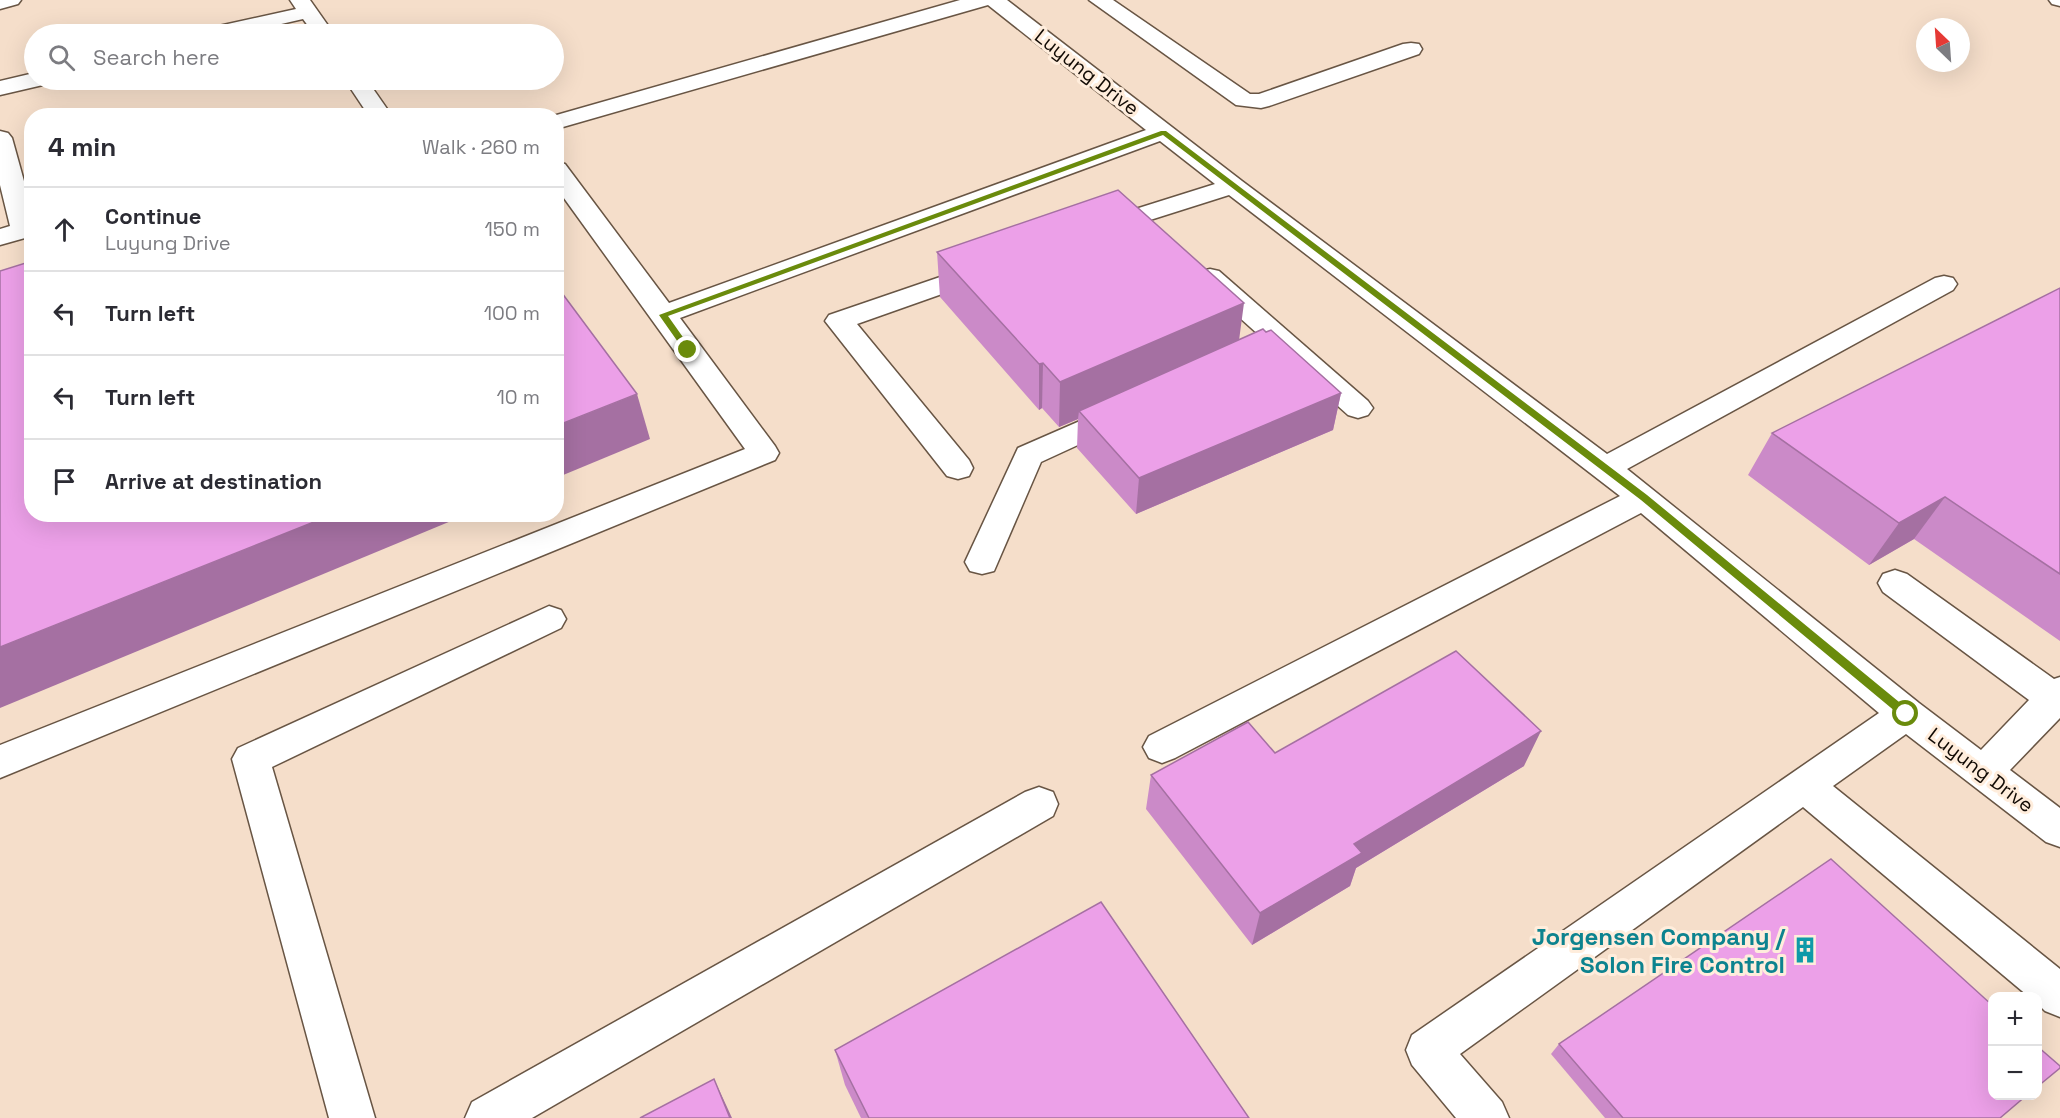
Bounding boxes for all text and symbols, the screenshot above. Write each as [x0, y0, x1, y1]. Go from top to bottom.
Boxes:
north arrow [1916, 18, 1970, 72]
street label: Luyung Drive [1029, 23, 1145, 121]
search box [24, 24, 564, 90]
icon: search [45, 41, 78, 74]
text: Search here [93, 43, 220, 71]
text: 4 min [48, 130, 116, 164]
text: Walk · 260 m [422, 134, 540, 160]
text: Continue [105, 202, 201, 230]
icon: ahead [48, 213, 81, 246]
text: 150 m [485, 216, 540, 242]
text: Luyung Drive [105, 230, 231, 256]
icon: left [48, 297, 81, 330]
text: Turn left [105, 299, 195, 327]
text: 100 m [484, 300, 540, 326]
route end [674, 336, 700, 362]
icon: left [48, 381, 81, 414]
text: Turn left [105, 383, 195, 411]
text: 10 m [496, 384, 540, 410]
icon: arrive [48, 465, 81, 498]
text: Arrive at destination [105, 467, 322, 495]
route start [1892, 700, 1918, 726]
street label: Luyung Drive [1923, 722, 2039, 818]
place label: Jorgensen Company / Solon Fire Control [1532, 921, 1786, 980]
building icon: Jorgensen Company / Solon Fire Control [1790, 935, 1820, 965]
map controls [1988, 992, 2042, 1100]
button: + [1988, 992, 2042, 1046]
button: − [1988, 1046, 2042, 1100]

